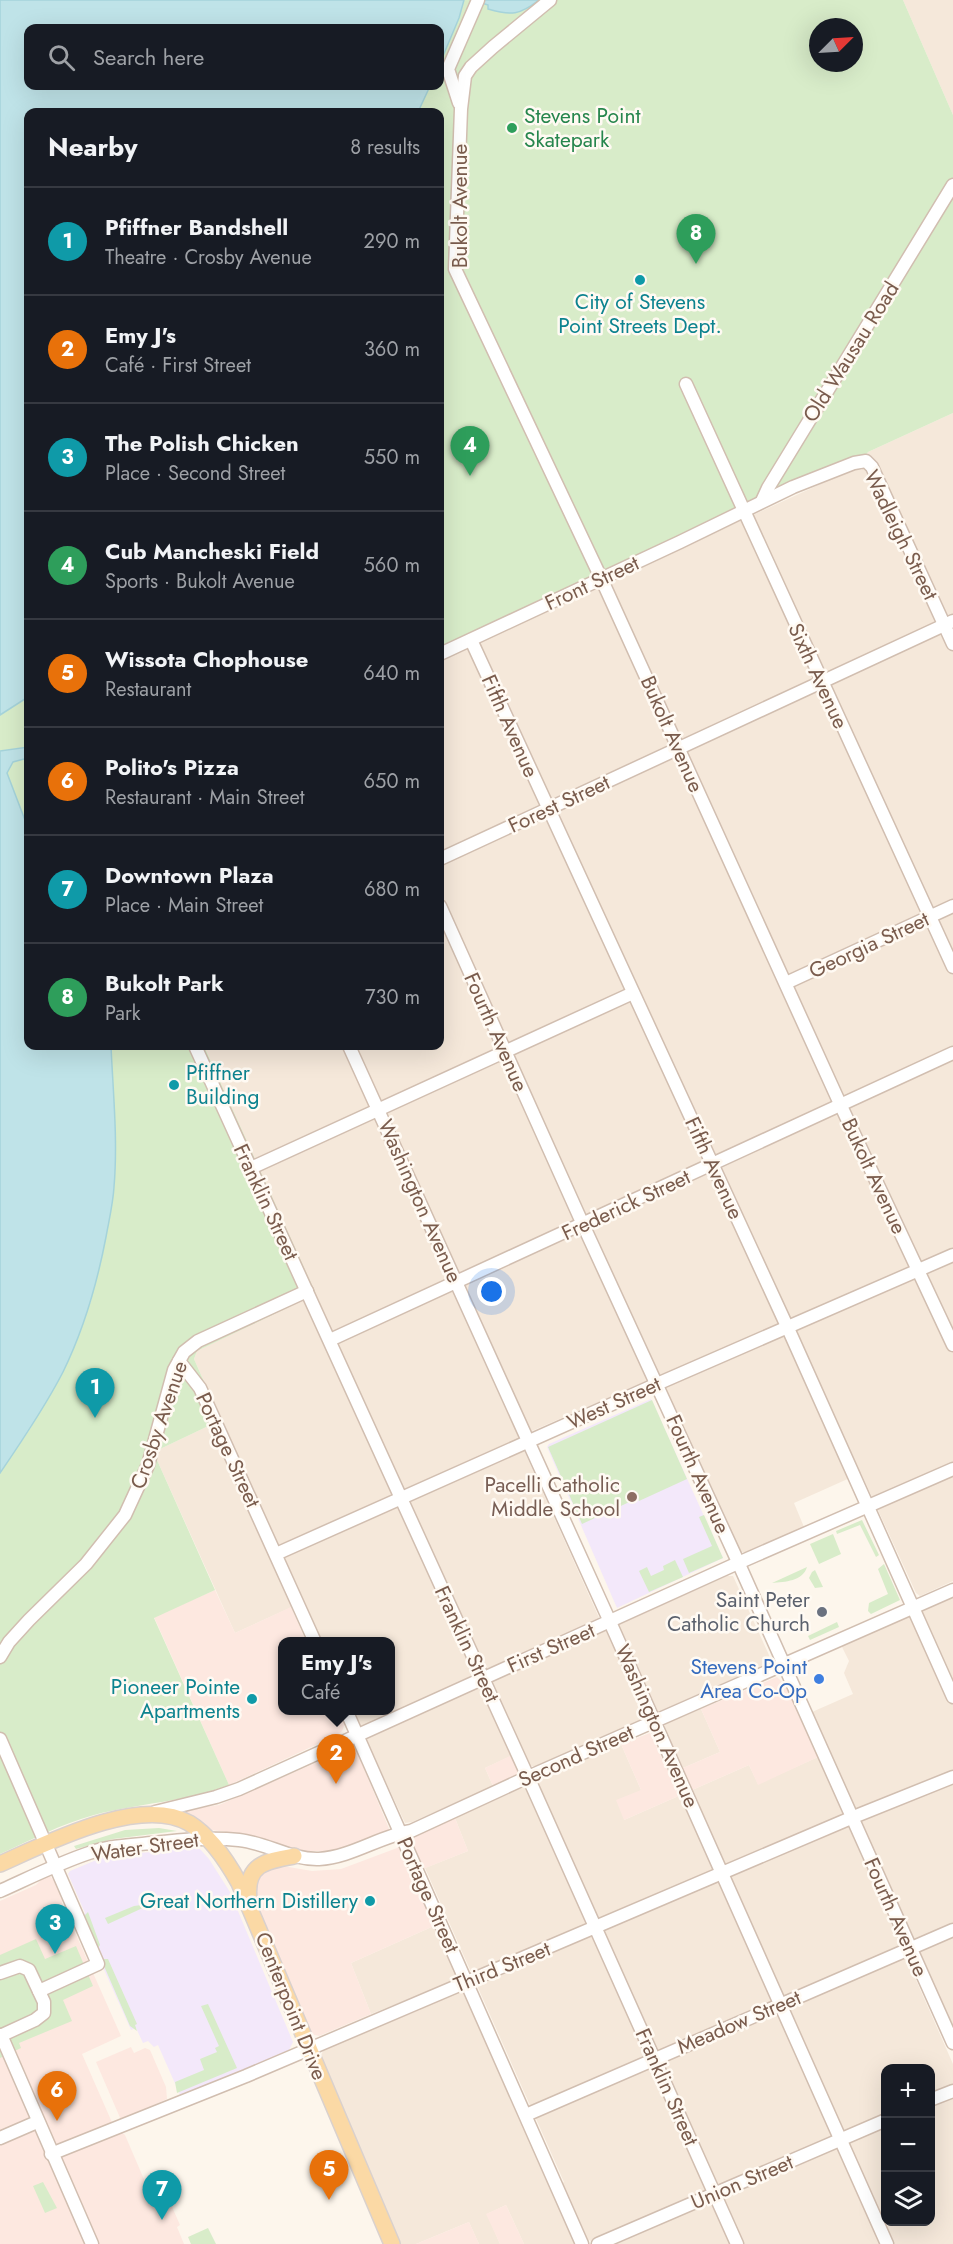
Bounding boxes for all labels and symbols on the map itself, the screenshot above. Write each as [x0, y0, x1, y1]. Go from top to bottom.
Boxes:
north arrow [809, 18, 863, 72]
place label: Stevens Point Skatepark [524, 101, 640, 155]
marker: Stevens Point Skatepark [505, 121, 519, 135]
street label: Bukolt Avenue [445, 143, 475, 268]
pin: 8 [676, 214, 716, 264]
marker: City of Stevens Point Streets Dept. [633, 273, 647, 287]
street label: Old Wausau Road [796, 276, 906, 428]
place label: City of Stevens Point Streets Dept. [558, 287, 722, 341]
pin: 4 [450, 426, 490, 476]
street label: Wadleigh Street [857, 465, 945, 605]
street label: Front Street [540, 548, 644, 618]
street label: Sixth Avenue [780, 618, 856, 734]
street label: Fifth Avenue [474, 670, 546, 782]
street label: Bukolt Avenue [633, 671, 711, 797]
street label: Forest Street [503, 767, 615, 841]
street label: Georgia Street [804, 904, 934, 986]
street label: Fourth Avenue [456, 968, 536, 1096]
place label: Pfiffner Building [186, 1058, 259, 1112]
marker: Pfiffner Building [167, 1078, 181, 1092]
street label: Fifth Avenue [677, 1112, 751, 1224]
street label: Bukolt Avenue [834, 1113, 914, 1239]
street label: Washington Avenue [371, 1115, 470, 1288]
street label: Franklin Street [226, 1139, 306, 1265]
street label: Frederick Street [557, 1162, 695, 1248]
your location [477, 1277, 506, 1306]
street label: Crosby Avenue [123, 1357, 195, 1493]
pin: 1 [76, 1368, 115, 1418]
street label: West Street [562, 1369, 666, 1437]
street label: Portage Street [188, 1388, 268, 1512]
street label: Fourth Avenue [658, 1410, 738, 1538]
place label: Pacelli Catholic Middle School [484, 1470, 620, 1524]
marker: Pacelli Catholic Middle School [625, 1490, 639, 1504]
street label: Franklin Street [427, 1581, 507, 1707]
place label: Saint Peter Catholic Church [667, 1585, 811, 1639]
marker: Saint Peter Catholic Church [815, 1605, 829, 1619]
street label: First Street [502, 1615, 600, 1681]
street label: Washington Avenue [608, 1640, 707, 1813]
place label: Stevens Point Area Co-Op [691, 1652, 807, 1706]
place label: Pioneer Pointe Apartments [111, 1672, 240, 1726]
marker: Stevens Point Area Co-Op [812, 1672, 826, 1686]
marker: Pioneer Pointe Apartments [245, 1692, 259, 1706]
street label: Second Street [514, 1717, 638, 1795]
pin: 2 [316, 1734, 356, 1784]
street label: Water Street [89, 1825, 201, 1869]
street label: Portage Street [389, 1832, 467, 1958]
street label: Fourth Avenue [856, 1853, 936, 1981]
place label: Great Northern Distillery [140, 1886, 359, 1916]
marker: Great Northern Distillery [363, 1894, 377, 1908]
pin: 3 [36, 1904, 74, 1954]
street label: Centerpoint Drive [248, 1927, 334, 2085]
street label: Third Street [449, 1934, 555, 2000]
street label: Meadow Street [673, 1982, 805, 2062]
street label: Franklin Street [628, 2024, 706, 2150]
pin: 6 [38, 2072, 76, 2121]
street label: Union Street [686, 2147, 798, 2217]
pin: 5 [310, 2150, 348, 2200]
pin: 7 [142, 2170, 182, 2220]

